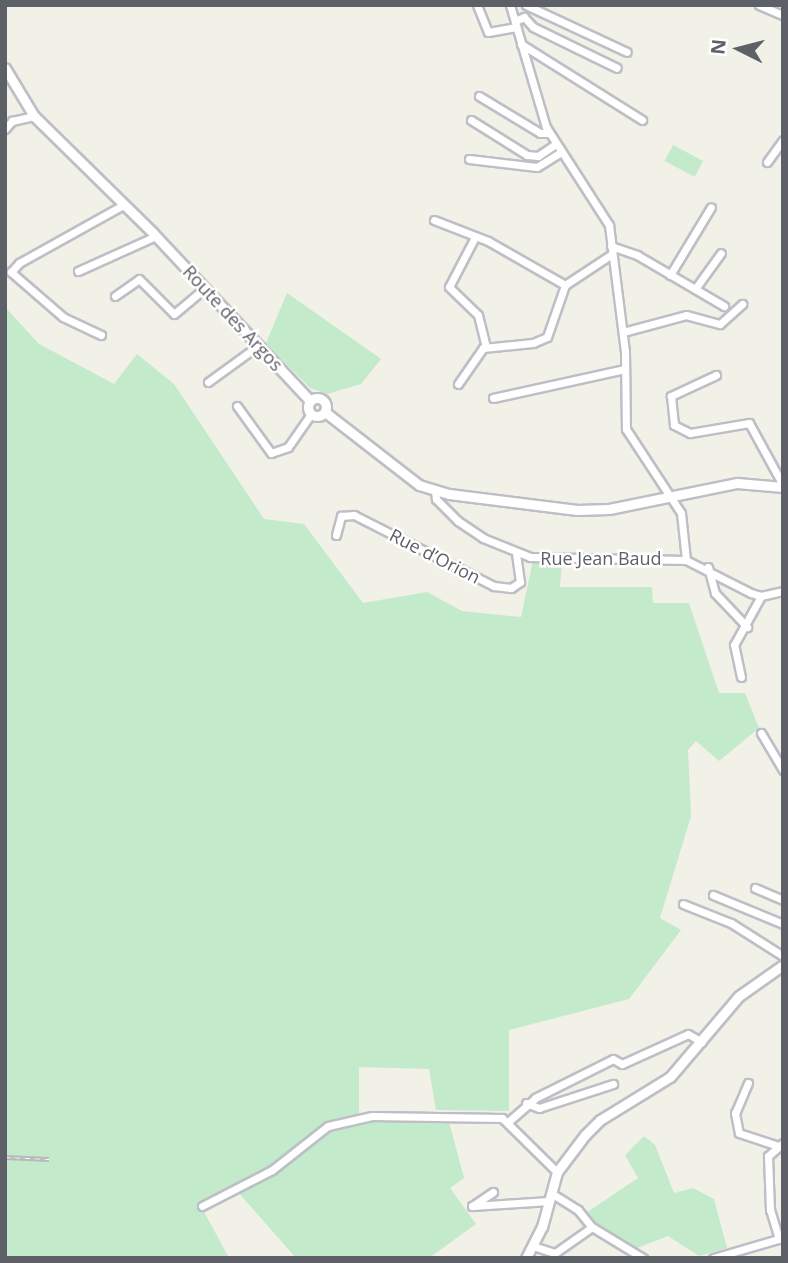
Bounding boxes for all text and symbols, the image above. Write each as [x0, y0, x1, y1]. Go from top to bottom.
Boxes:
north arrow [704, 14, 774, 84]
text: N [704, 38, 732, 56]
street label: Route des Argos [179, 261, 287, 375]
street label: Rue d’Orion [386, 524, 484, 588]
street label: Rue Jean Baud [540, 547, 662, 569]

